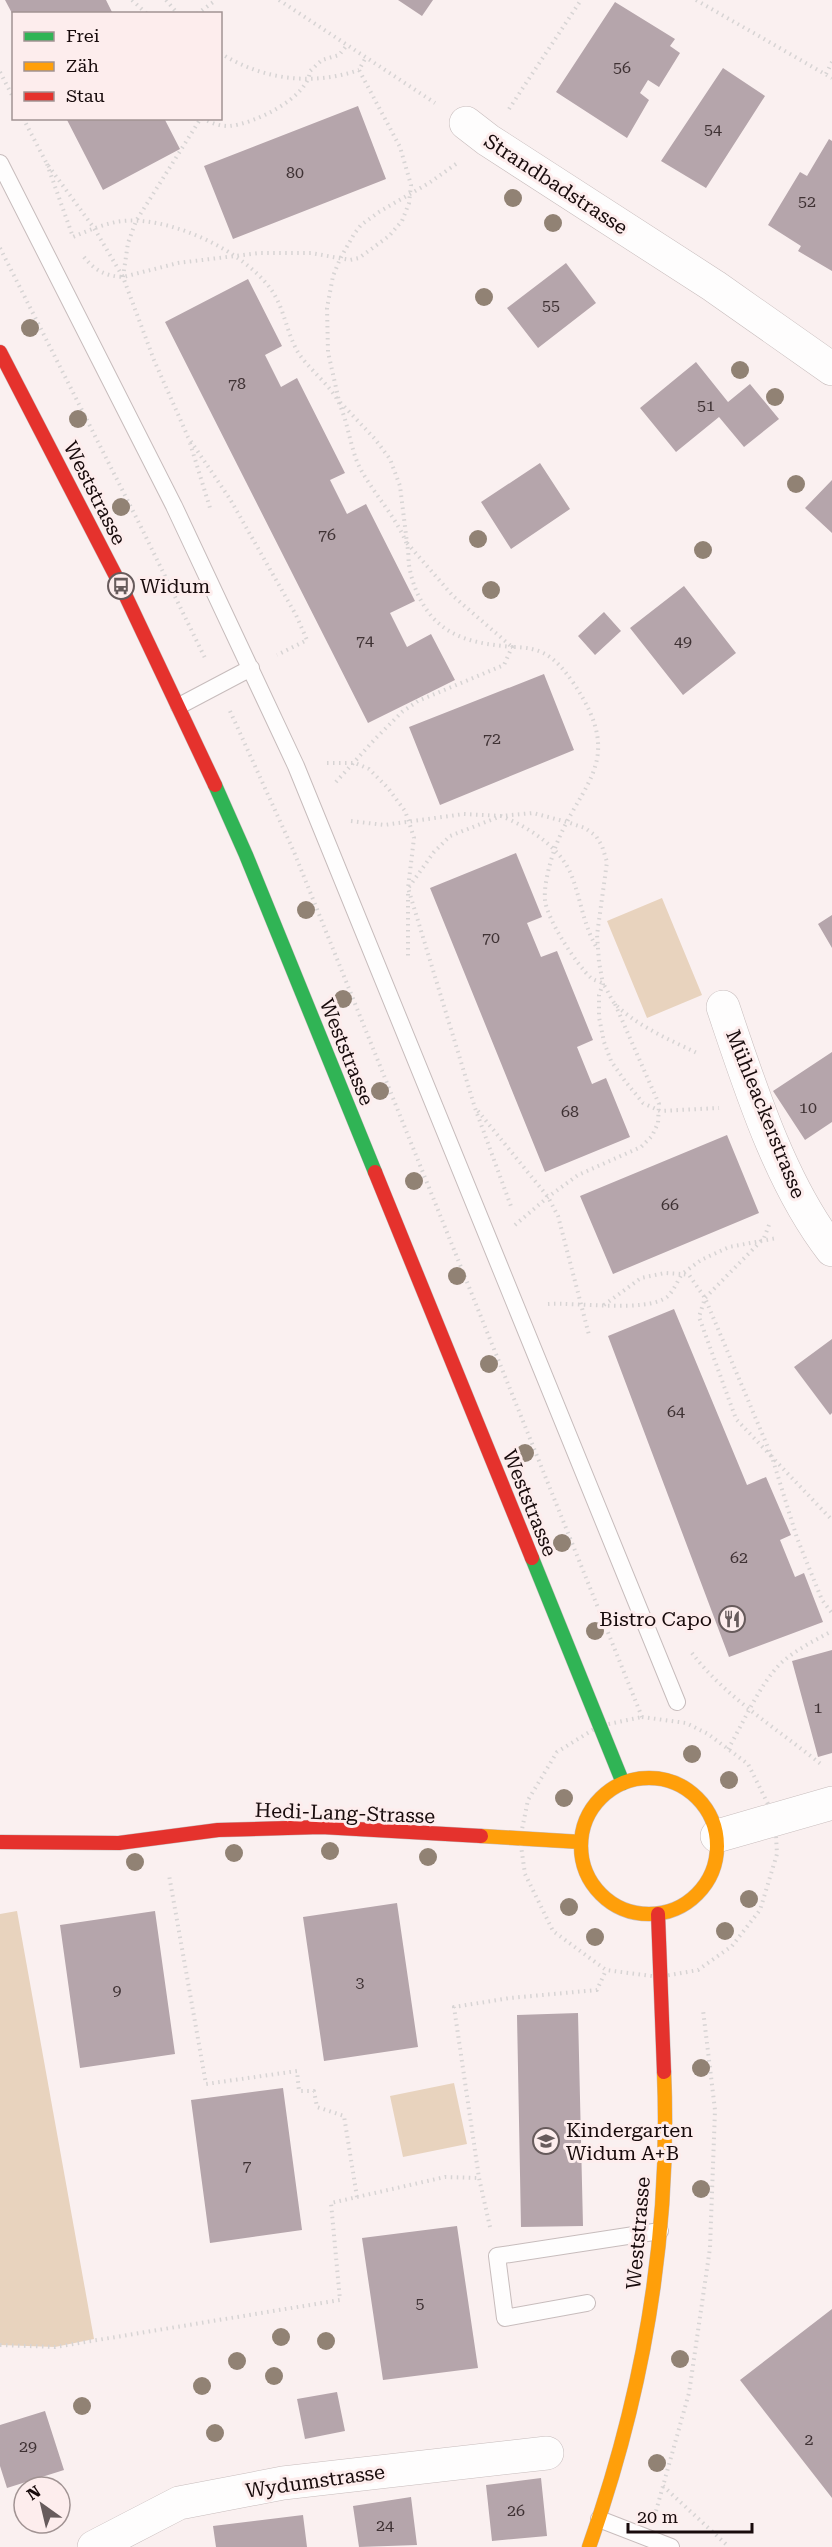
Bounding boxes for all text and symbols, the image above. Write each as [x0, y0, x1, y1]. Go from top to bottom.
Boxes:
legend [12, 12, 222, 120]
text: Frei [66, 25, 100, 46]
text: Zäh [66, 55, 99, 76]
house number: 56 [613, 58, 631, 77]
text: Stau [66, 85, 105, 106]
house number: 54 [704, 120, 722, 139]
street label: Strandbadstrasse [480, 129, 632, 239]
house number: 80 [286, 163, 304, 182]
house number: 52 [798, 192, 816, 211]
house number: 55 [542, 296, 560, 315]
house number: 78 [228, 374, 246, 393]
house number: 51 [697, 396, 715, 415]
street label: Weststrasse [59, 437, 131, 549]
house number: 76 [318, 525, 336, 544]
bus stop icon: Widum [106, 571, 136, 601]
place label: Widum [140, 574, 210, 598]
house number: 74 [356, 631, 374, 650]
house number: 49 [674, 632, 692, 651]
house number: 72 [483, 729, 501, 748]
house number: 70 [482, 928, 500, 947]
street label: Weststrasse [315, 995, 379, 1109]
street label: Mühleackerstrasse [721, 1026, 811, 1202]
house number: 10 [799, 1098, 817, 1117]
house number: 68 [561, 1102, 579, 1121]
house number: 66 [661, 1195, 679, 1214]
house number: 64 [667, 1402, 685, 1421]
street label: Weststrasse [498, 1446, 562, 1560]
house number: 62 [730, 1548, 748, 1567]
restaurant icon: Bistro Capo [717, 1604, 747, 1634]
place label: Bistro Capo [599, 1607, 712, 1631]
house number: 1 [814, 1698, 823, 1717]
street label: Hedi-Lang-Strasse [254, 1798, 436, 1828]
house number: 3 [356, 1973, 365, 1992]
house number: 9 [113, 1981, 122, 2000]
place label: Kindergarten Widum A+B [566, 2118, 693, 2165]
school or university icon: Kindergarten Widum A+B [531, 2126, 561, 2156]
house number: 7 [243, 2156, 252, 2175]
street label: Weststrasse [621, 2176, 655, 2290]
house number: 5 [416, 2294, 425, 2313]
house number: 2 [805, 2430, 814, 2449]
house number: 29 [19, 2437, 37, 2456]
street label: Wydumstrasse [244, 2459, 386, 2503]
north arrow [12, 2475, 72, 2535]
text: N [23, 2482, 44, 2504]
scale bar [628, 2496, 752, 2534]
house number: 26 [507, 2501, 525, 2520]
text: 20 m [637, 2506, 678, 2527]
house number: 24 [376, 2516, 394, 2535]

